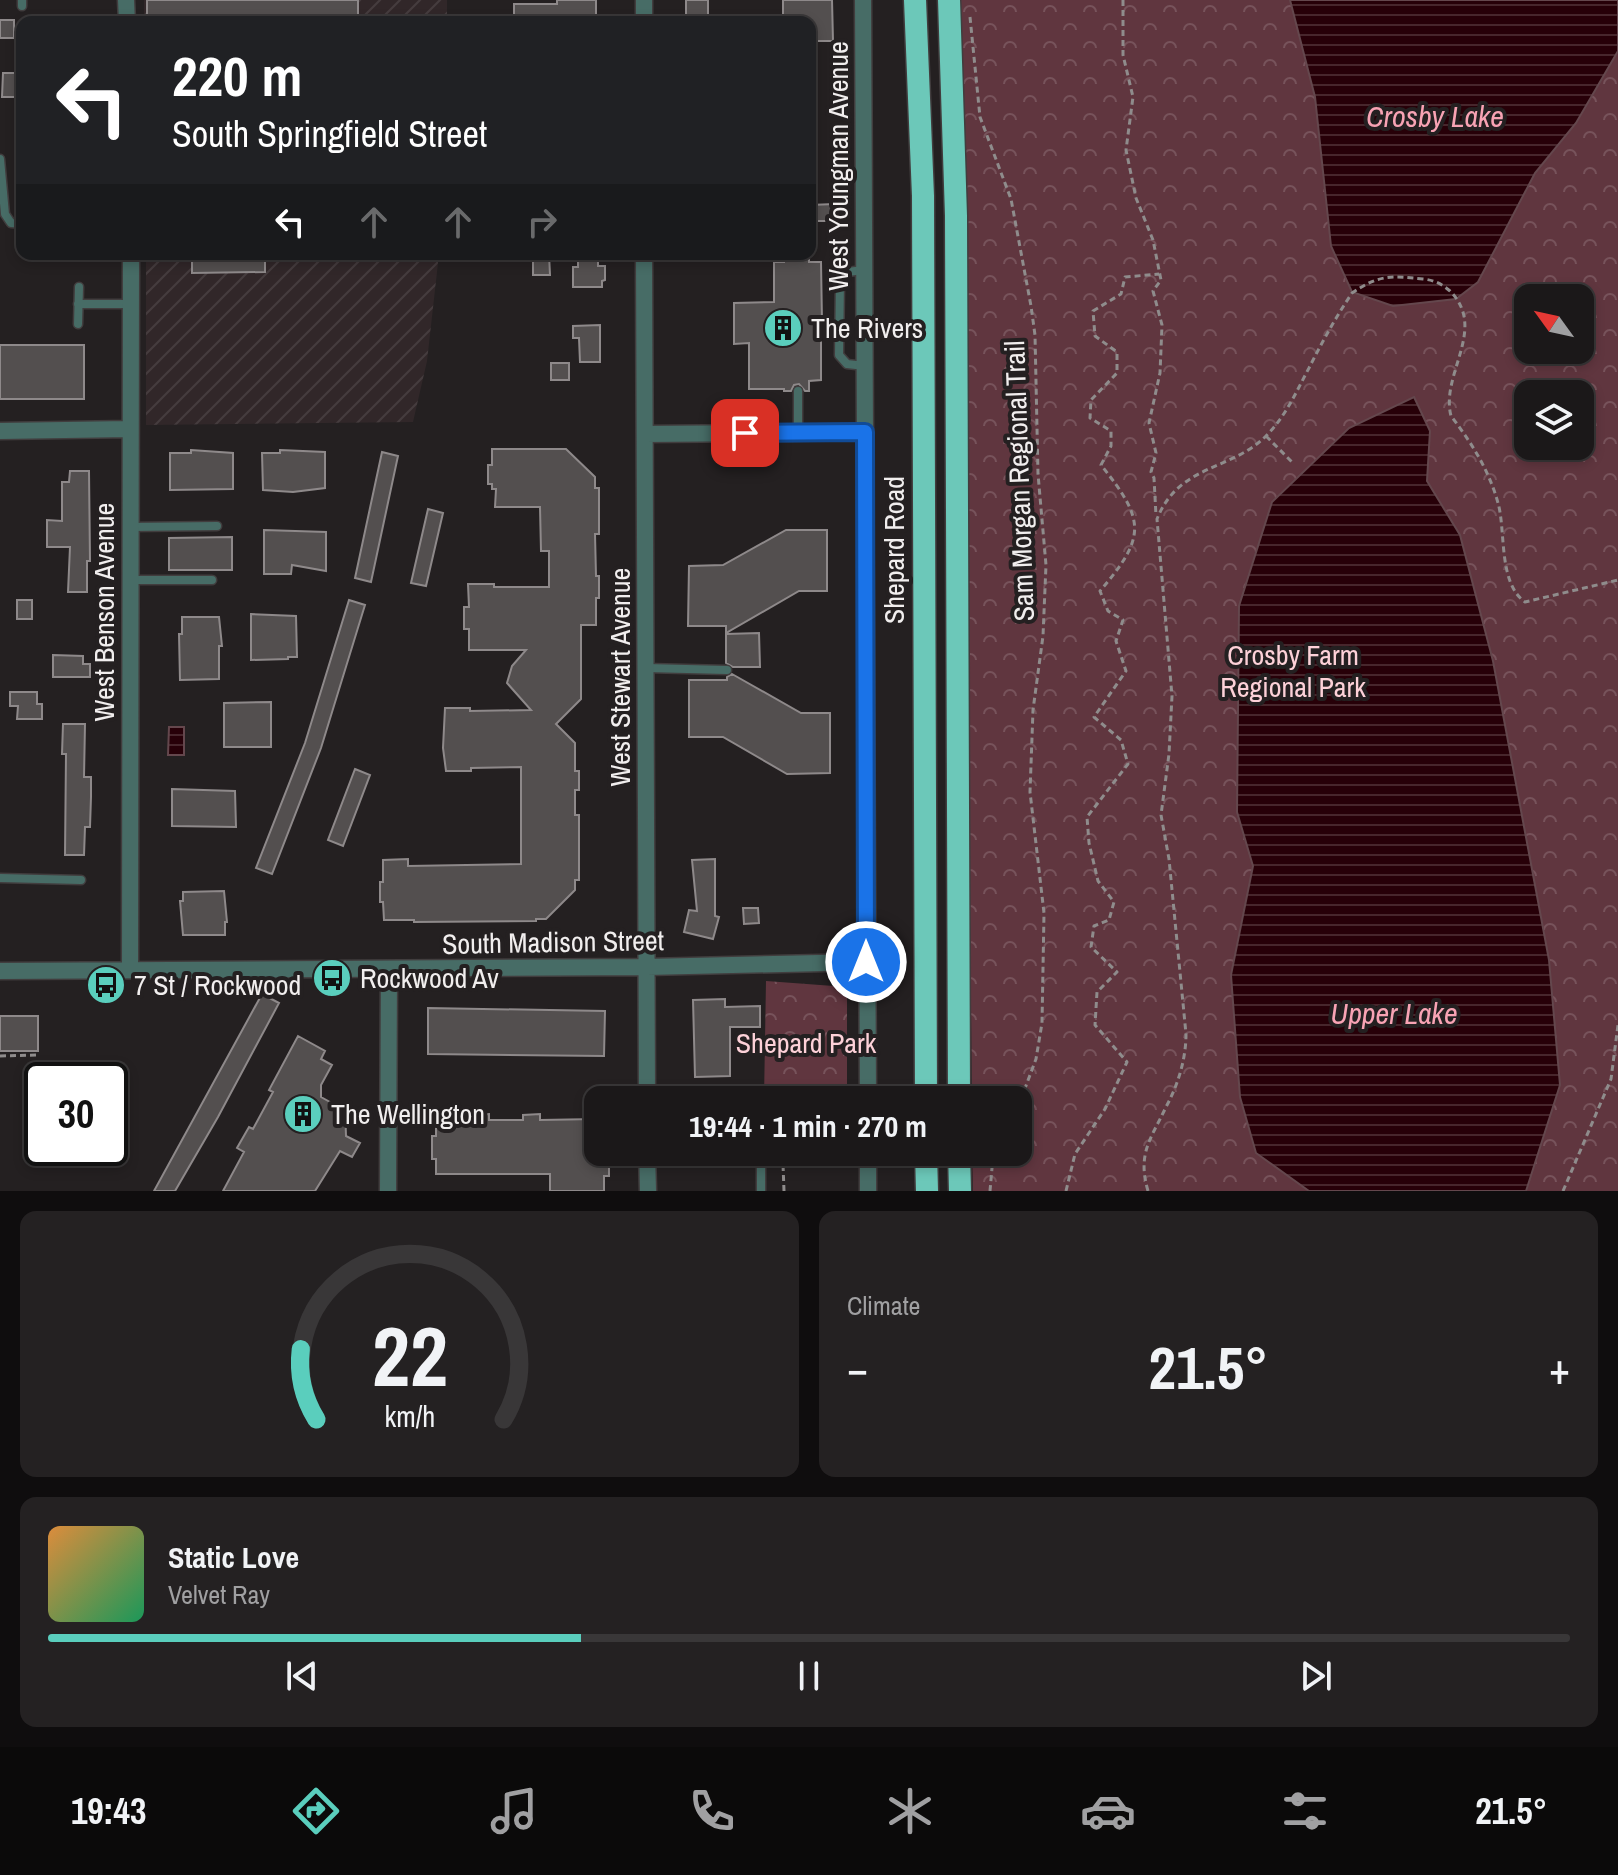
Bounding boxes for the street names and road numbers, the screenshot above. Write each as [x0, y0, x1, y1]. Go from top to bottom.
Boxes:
street label: West Youngman Avenue [819, 41, 857, 291]
street label: Sam Morgan Regional Trail [995, 340, 1043, 622]
street label: Shepard Road [875, 476, 913, 624]
street label: West Benson Avenue [85, 503, 123, 721]
street label: West Stewart Avenue [601, 568, 639, 786]
street label: South Madison Street [442, 921, 664, 963]

